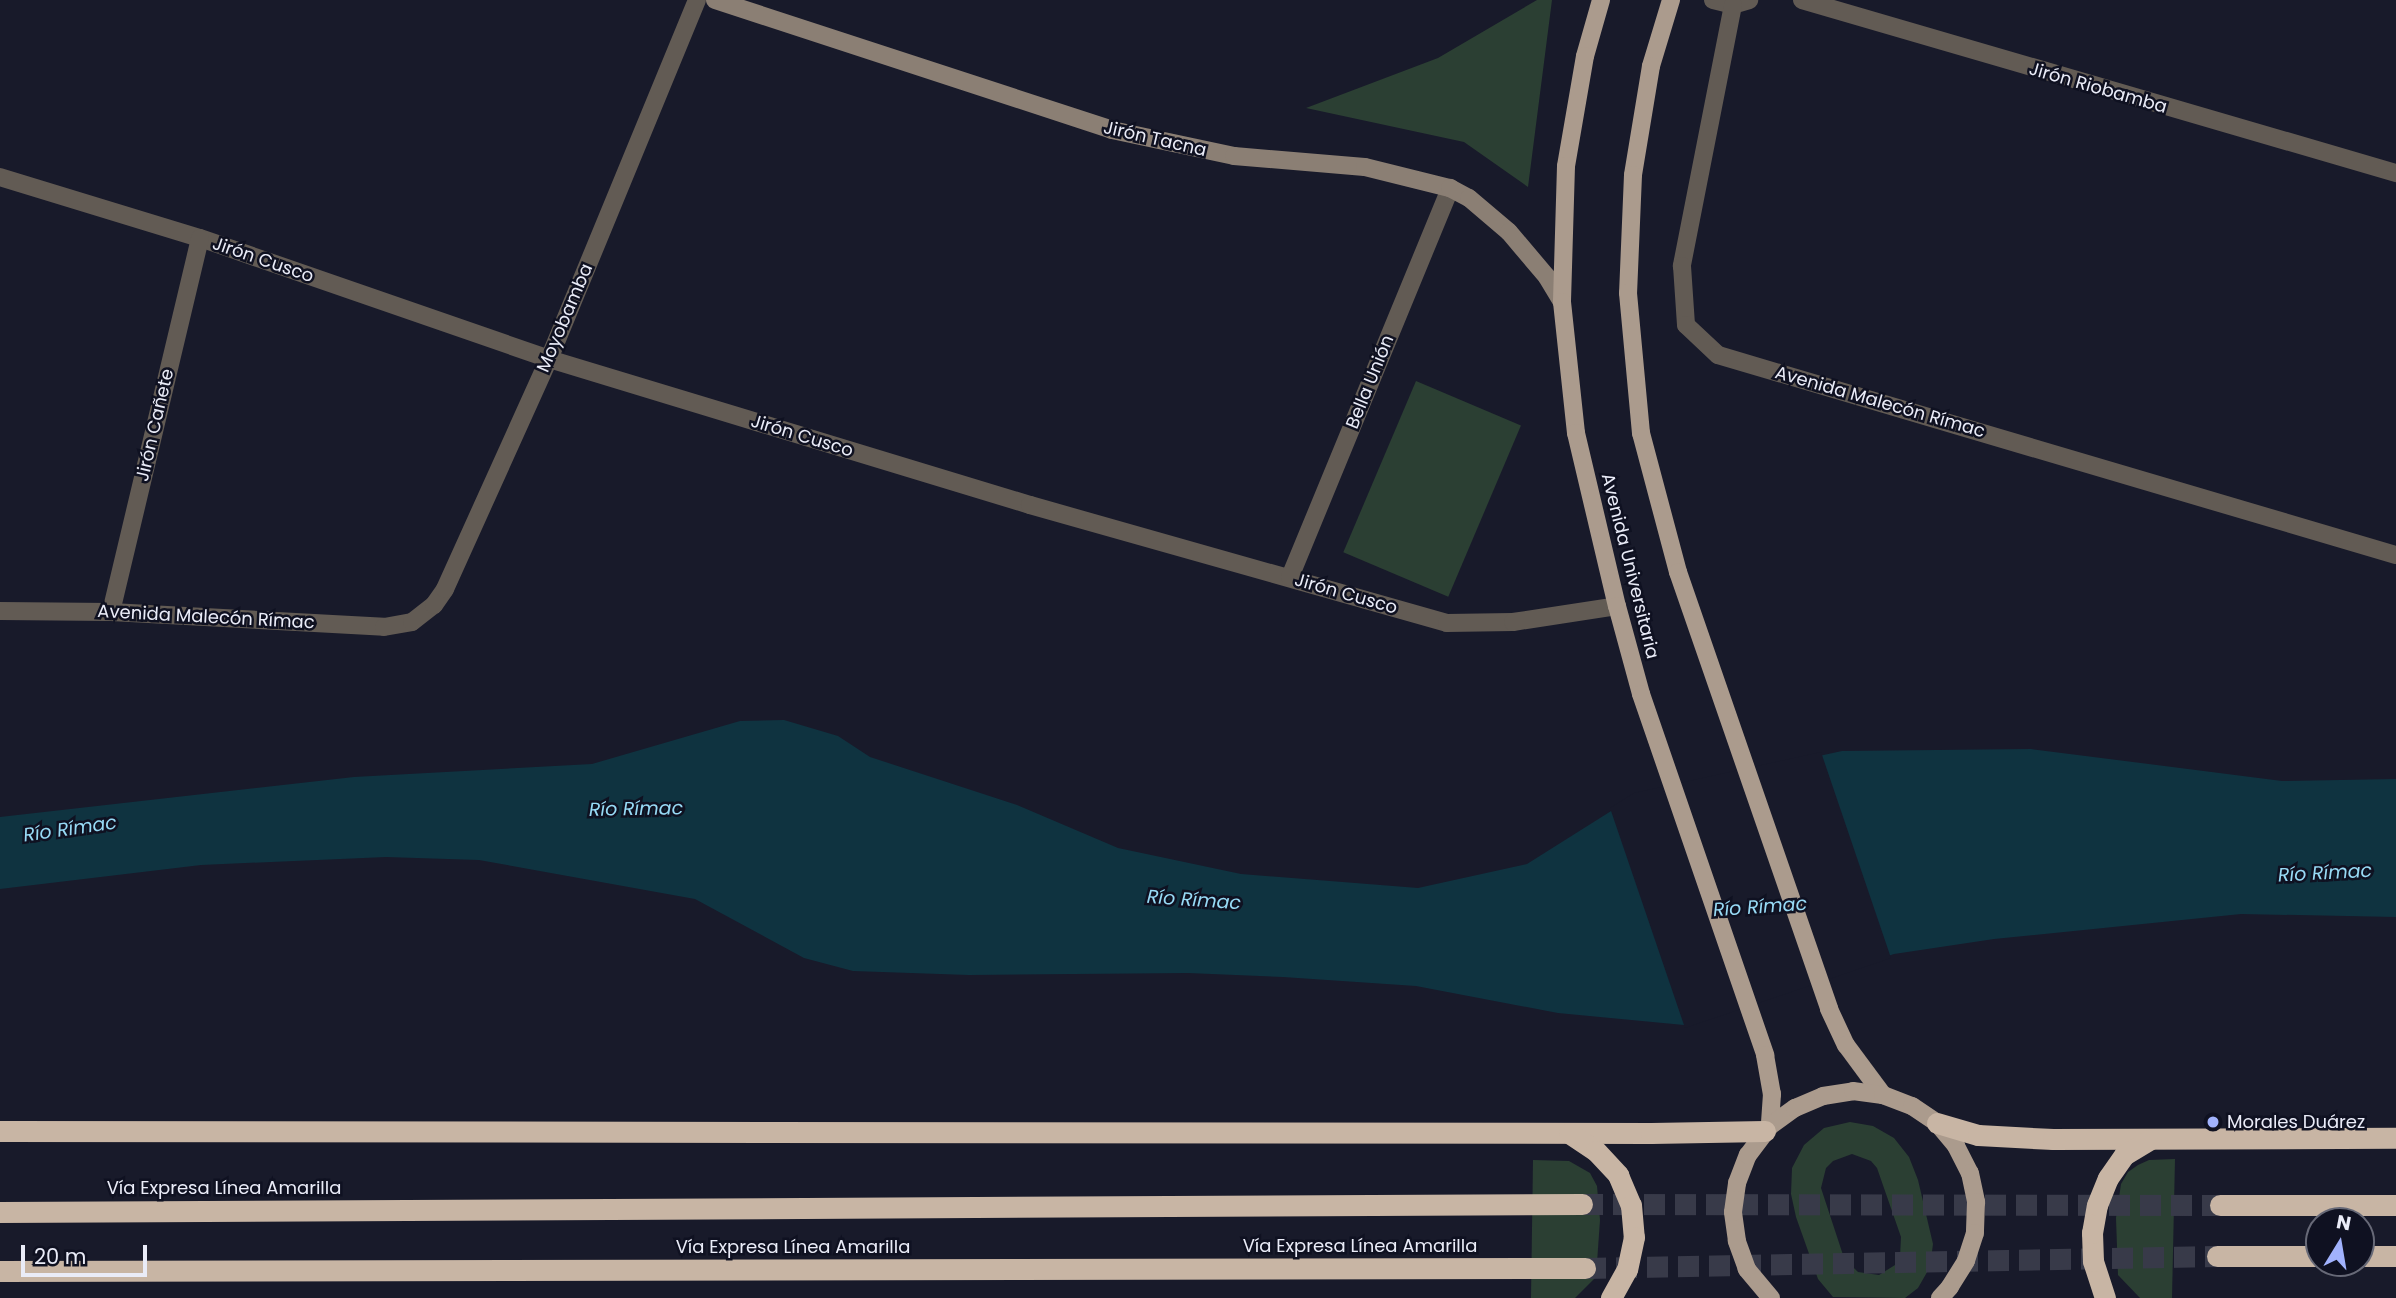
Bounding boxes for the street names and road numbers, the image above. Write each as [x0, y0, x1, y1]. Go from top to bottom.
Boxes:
street label: Jirón Riobamba [2026, 58, 2170, 118]
street label: Jirón Tacna [1101, 117, 1209, 161]
street label: Jirón Cusco [209, 233, 317, 287]
street label: Moyobamba [532, 260, 598, 376]
street label: Bella Unión [1341, 332, 1399, 432]
street label: Avenida Malecón Rímac [1772, 362, 1988, 442]
street label: Jirón Cañete [132, 367, 178, 483]
street label: Jirón Cusco [748, 410, 856, 462]
street label: Avenida Universitaria [1596, 471, 1664, 661]
street label: Jirón Cusco [1292, 569, 1400, 619]
street label: Avenida Malecón Rímac [97, 601, 315, 633]
street label: Vía Expresa Línea Amarilla [107, 1177, 341, 1199]
street label: Vía Expresa Línea Amarilla [1243, 1235, 1477, 1257]
street label: Vía Expresa Línea Amarilla [676, 1236, 910, 1258]

